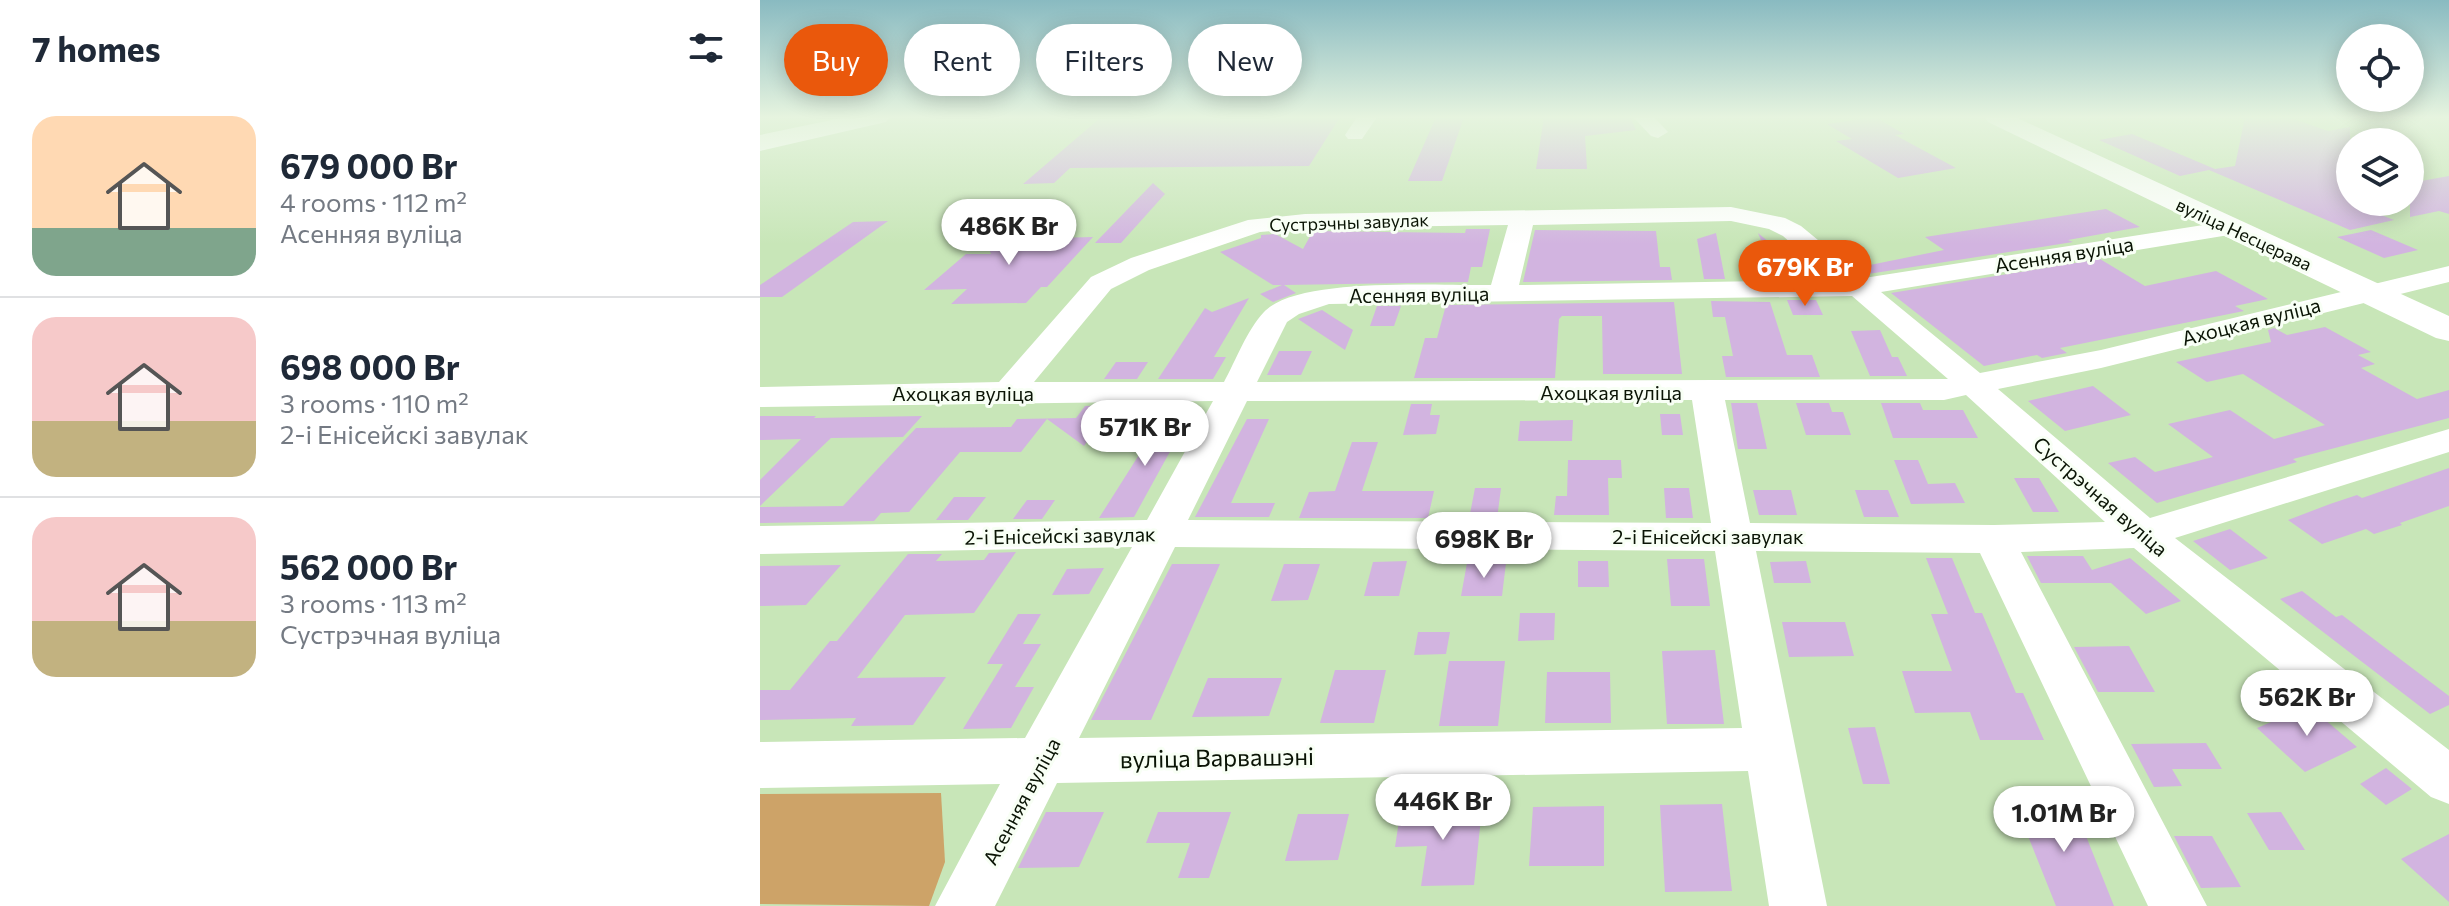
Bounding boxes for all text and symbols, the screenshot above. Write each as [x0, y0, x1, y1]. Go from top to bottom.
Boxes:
chip: Buy [784, 24, 888, 96]
chip: Rent [904, 24, 1020, 96]
chip: Filters [1036, 24, 1172, 96]
chip: New [1188, 24, 1302, 96]
map controls [2336, 24, 2424, 216]
button: locate [2336, 24, 2424, 112]
icon: filters [684, 26, 728, 70]
text: 7 homes [32, 27, 161, 69]
button: layers [2336, 128, 2424, 216]
text: 679 000 Br [280, 144, 457, 186]
icon: home [96, 148, 192, 244]
text: 4 rooms · 112 m² [280, 186, 467, 217]
street label: вуліца Несцерава [2173, 193, 2315, 275]
pin: 486K Br [935, 199, 1083, 267]
street label: Сустрэчны завулак [1269, 208, 1430, 236]
text: 486K Br [959, 209, 1059, 240]
text: Асенняя вуліца [280, 217, 462, 248]
street label: Асенняя вуліца [1993, 231, 2135, 277]
pin: 679K Br [1731, 240, 1879, 308]
text: 679K Br [1756, 250, 1854, 281]
street label: Асенняя вуліца [1349, 281, 1489, 307]
street label: Ахоцкая вуліца [2179, 292, 2323, 350]
text: 698 000 Br [280, 345, 460, 387]
icon: home [96, 349, 192, 445]
street label: Ахоцкая вуліца [1540, 380, 1682, 404]
street label: Ахоцкая вуліца [892, 381, 1034, 405]
text: 3 rooms · 110 m² [280, 387, 469, 418]
pin: 571K Br [1071, 400, 1219, 468]
text: 571K Br [1099, 410, 1191, 441]
text: 2-і Енісейскі завулак [280, 418, 529, 449]
street label: Сустрэчная вуліца [2029, 431, 2173, 561]
pin: 698K Br [1410, 512, 1558, 580]
street label: 2-і Енісейскі завулак [964, 521, 1156, 549]
text: 698K Br [1435, 522, 1533, 553]
street label: 2-і Енісейскі завулак [1612, 524, 1804, 548]
text: 562 000 Br [280, 545, 457, 587]
icon: home [96, 549, 192, 645]
text: 3 rooms · 113 m² [280, 587, 467, 618]
text: Сустрэчная вуліца [280, 618, 501, 649]
pin: 562K Br [2233, 670, 2381, 738]
text: 562K Br [2259, 680, 2355, 711]
street label: Асенняя вуліца [977, 733, 1065, 869]
street label: вуліца Варвашэні [1120, 741, 1314, 773]
pin: 446K Br [1369, 774, 1517, 842]
text: 446K Br [1393, 784, 1493, 815]
pin: 1.01M Br [1981, 786, 2147, 854]
text: 1.01M Br [2011, 796, 2117, 827]

